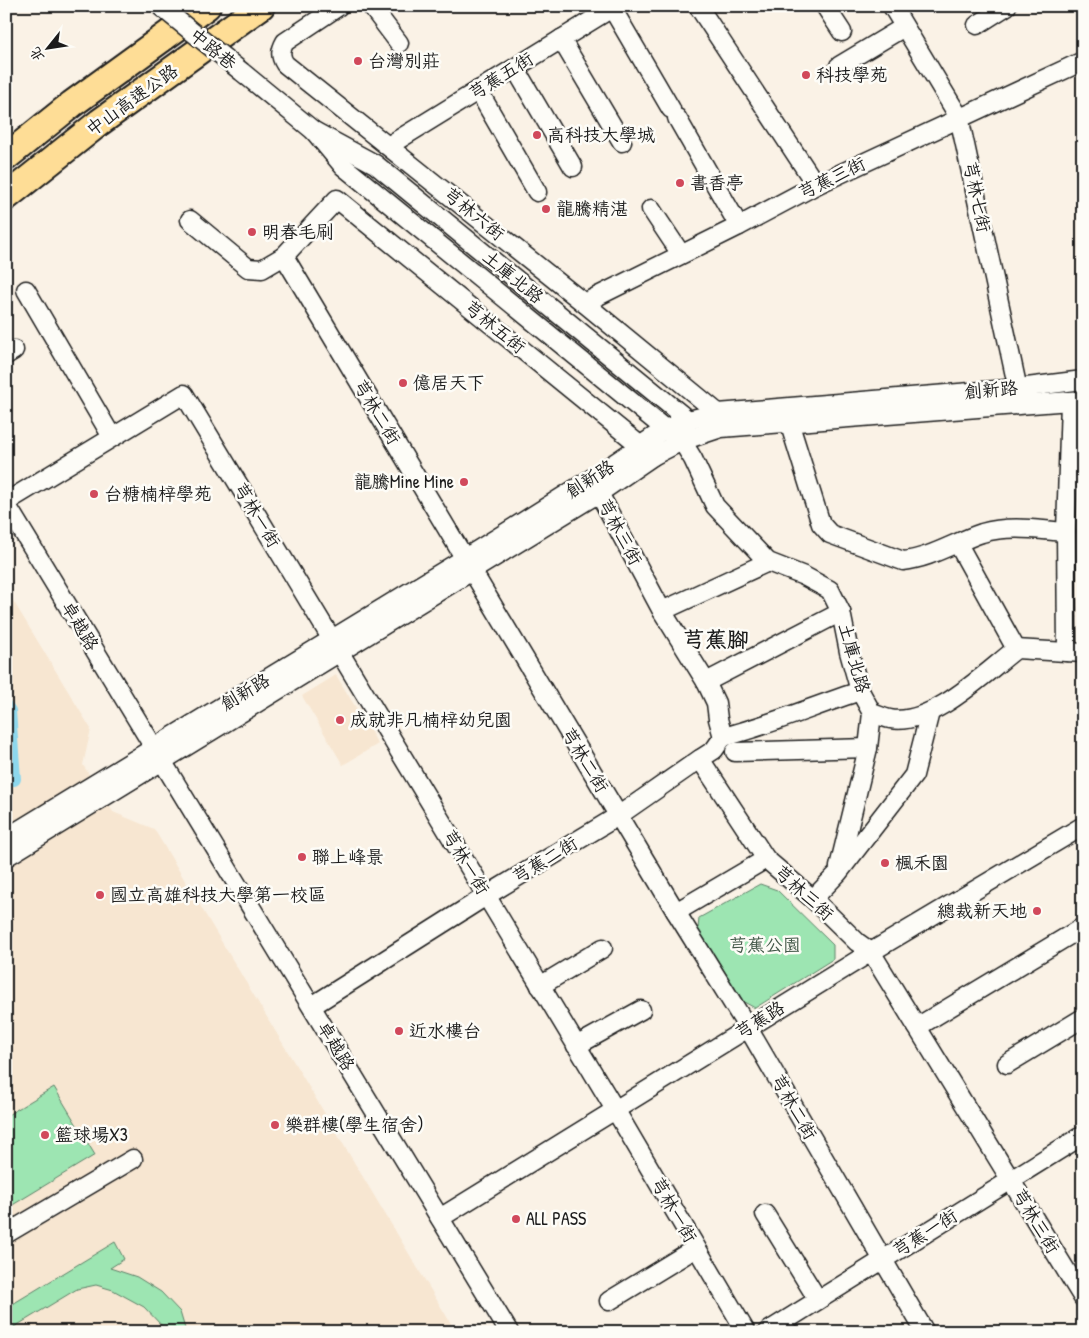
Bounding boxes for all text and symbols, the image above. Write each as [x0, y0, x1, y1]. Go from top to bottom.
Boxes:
north arrow [22, 22, 72, 72]
street label: 中路巷 [184, 22, 242, 75]
text: 北 [25, 44, 48, 66]
street label: 芎蕉五街 [464, 46, 538, 105]
place label: 台灣別莊 [368, 48, 440, 73]
marker: 台灣別莊 [352, 55, 364, 67]
street label: 中山高速公路 [81, 58, 183, 141]
place label: 科技學苑 [816, 62, 888, 87]
marker: 科技學苑 [800, 69, 812, 81]
place label: 高科技大學城 [547, 122, 655, 147]
marker: 高科技大學城 [531, 129, 543, 141]
street label: 芎蕉三街 [794, 151, 870, 205]
street label: 芎林七街 [958, 159, 997, 235]
place label: 書香亭 [690, 170, 744, 195]
marker: 書香亭 [674, 177, 686, 189]
street label: 芎林六街 [438, 181, 510, 246]
place label: 龍騰精湛 [556, 196, 628, 221]
marker: 龍騰精湛 [540, 203, 552, 215]
place label: 明春毛刷 [262, 219, 334, 244]
marker: 明春毛刷 [246, 226, 258, 238]
street label: 土庫北路 [477, 244, 549, 309]
street label: 芎林五街 [459, 294, 531, 359]
place label: 億居天下 [413, 370, 485, 395]
street label: 芎林二街 [348, 374, 407, 449]
street label: 創新路 [963, 375, 1019, 404]
marker: 億居天下 [397, 377, 409, 389]
street label: 創新路 [560, 453, 619, 504]
place label: 龍騰Mine Mine [354, 469, 454, 494]
marker: 龍騰Mine Mine [458, 476, 470, 488]
street label: 芎林一街 [228, 477, 287, 552]
place label: 台糖楠梓學苑 [104, 481, 212, 506]
marker: 台糖楠梓學苑 [88, 488, 100, 500]
street label: 芎林三街 [593, 494, 648, 569]
street label: 卓越路 [56, 596, 105, 655]
street label: 土庫北路 [833, 620, 876, 696]
district label: 芎蕉腳 [683, 624, 749, 654]
street label: 創新路 [215, 667, 274, 716]
place label: 成就非凡楠梓幼兒園 [350, 707, 512, 732]
marker: 成就非凡楠梓幼兒園 [334, 714, 346, 726]
street label: 芎林二街 [556, 722, 615, 797]
street label: 芎林一街 [437, 824, 496, 899]
street label: 芎蕉二街 [507, 830, 582, 889]
place label: 聯上峰景 [312, 844, 384, 869]
place label: 楓禾園 [895, 850, 949, 875]
marker: 聯上峰景 [296, 851, 308, 863]
marker: 楓禾園 [879, 857, 891, 869]
street label: 芎林三街 [769, 859, 839, 926]
place label: 國立高雄科技大學第一校區 [110, 882, 326, 907]
marker: 國立高雄科技大學第一校區 [94, 889, 106, 901]
place label: 總裁新天地 [937, 898, 1027, 923]
marker: 總裁新天地 [1031, 905, 1043, 917]
park label: 芎蕉公園 [729, 932, 801, 957]
street label: 芎蕉路 [730, 995, 789, 1044]
street label: 卓越路 [312, 1016, 361, 1075]
place label: 近水樓台 [409, 1018, 481, 1043]
marker: 近水樓台 [393, 1025, 405, 1037]
street label: 芎林二街 [766, 1069, 823, 1144]
place label: 樂群樓(學生宿舍) [285, 1112, 424, 1137]
marker: 樂群樓(學生宿舍) [269, 1119, 281, 1131]
place label: 籃球場X3 [55, 1122, 128, 1147]
marker: 籃球場X3 [39, 1129, 51, 1141]
street label: 芎林一街 [646, 1172, 703, 1247]
street label: 芎林三街 [1007, 1183, 1066, 1258]
street label: 芎蕉一街 [888, 1203, 962, 1262]
place label: ALL PASS [526, 1206, 586, 1231]
marker: ALL PASS [510, 1213, 522, 1225]

